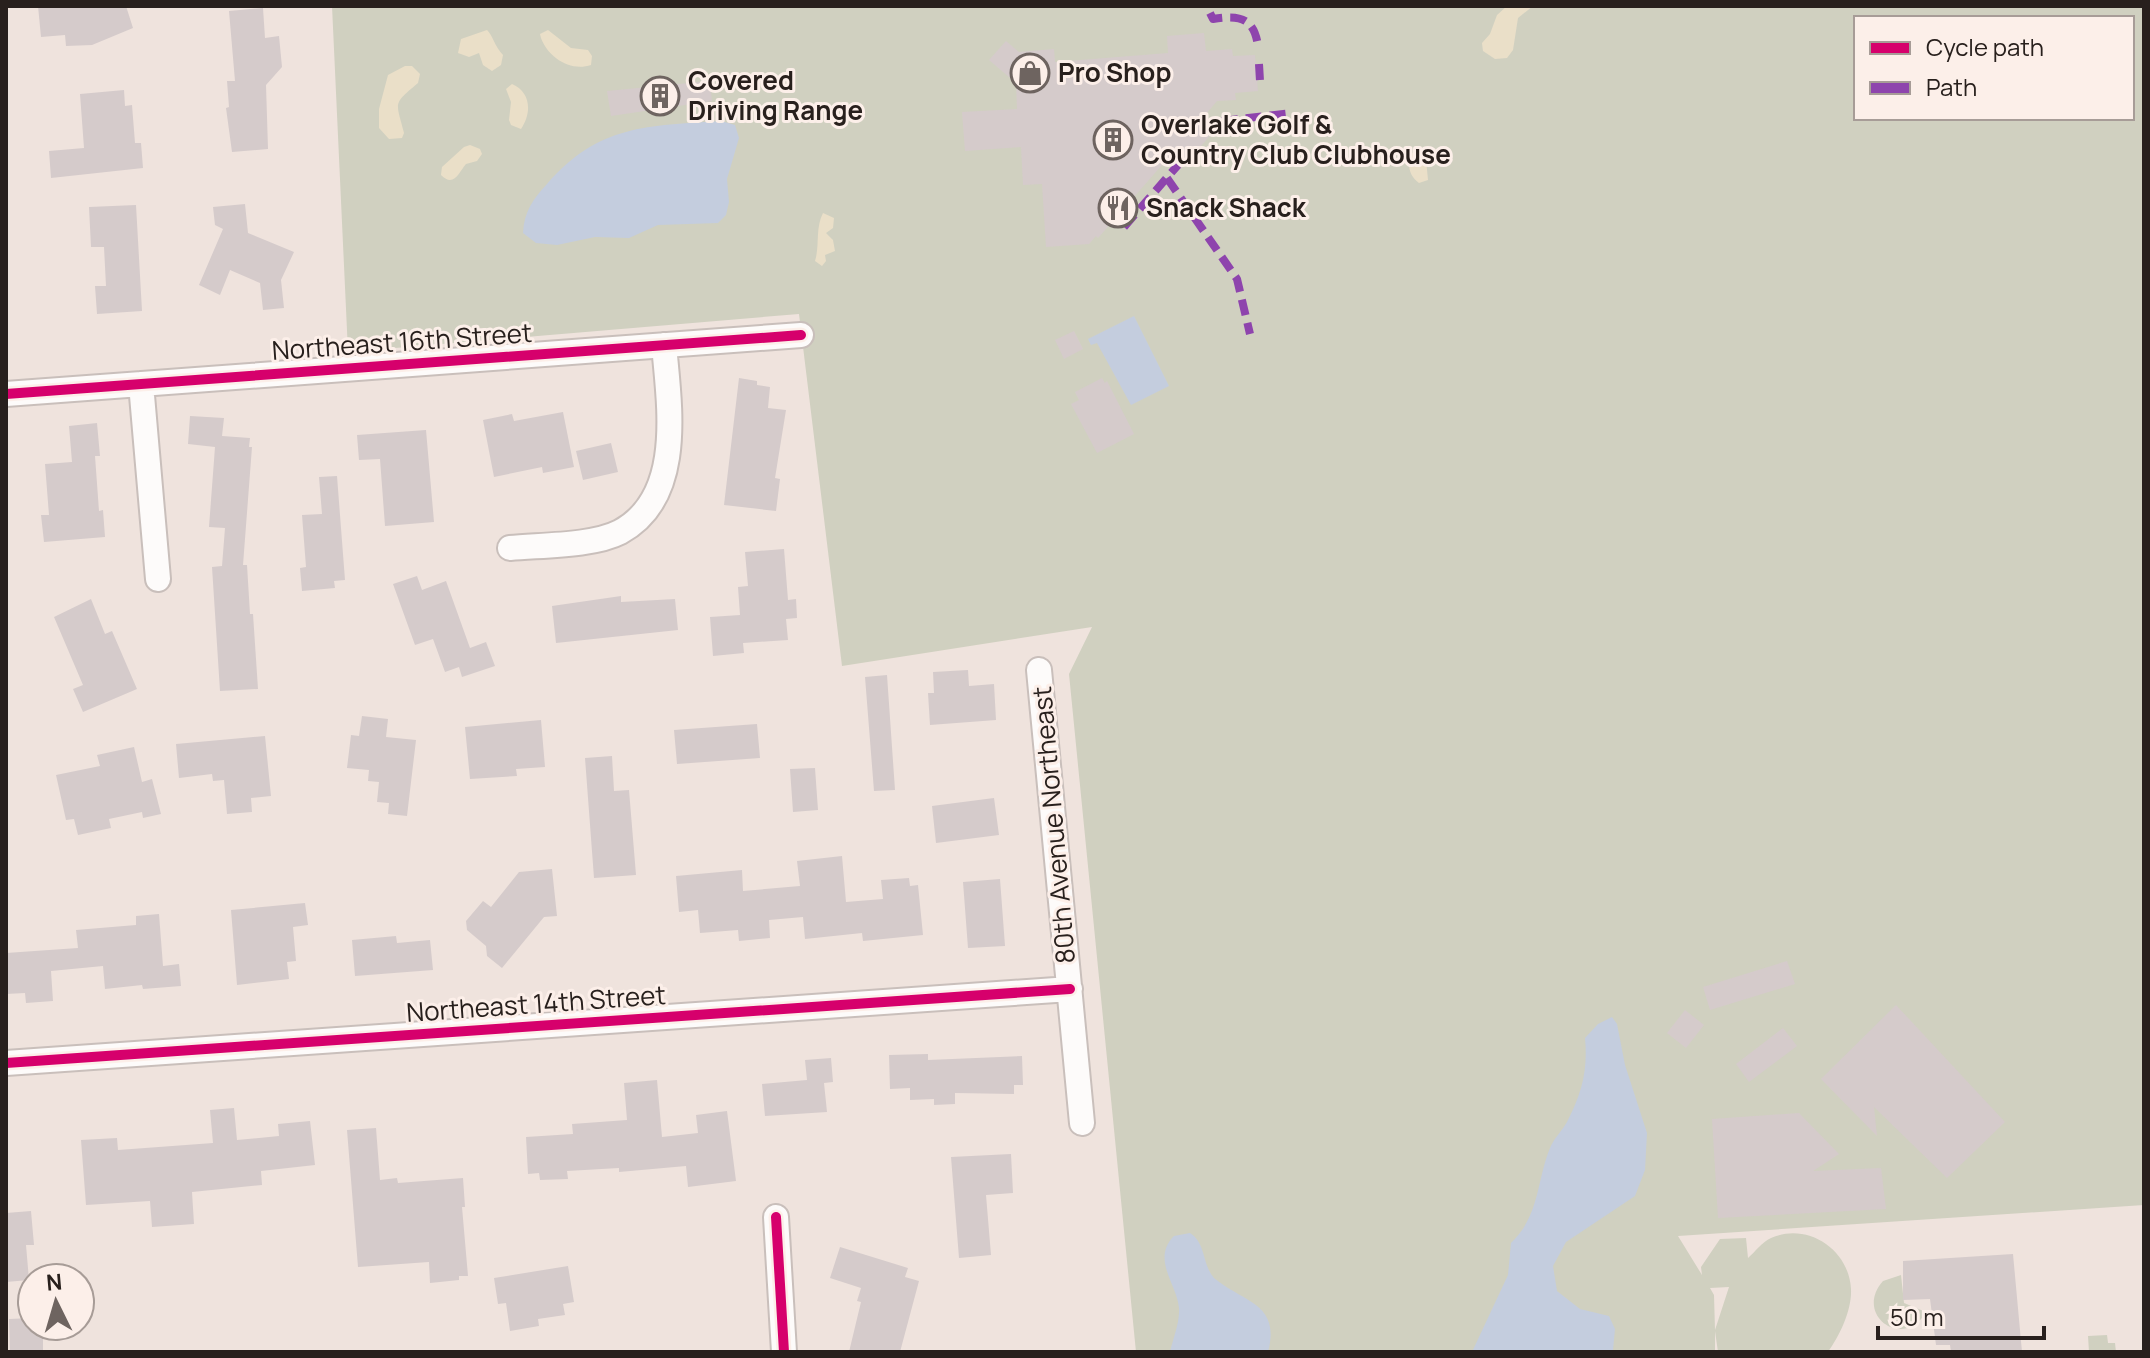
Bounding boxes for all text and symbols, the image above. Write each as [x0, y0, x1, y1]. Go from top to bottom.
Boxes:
legend [1854, 16, 2134, 120]
text: Cycle path [1926, 30, 2044, 63]
shop icon: Pro Shop [1009, 52, 1051, 94]
place label: Pro Shop [1058, 54, 1171, 90]
place label: Covered Driving Range [688, 62, 863, 128]
text: Path [1926, 70, 1977, 103]
building icon: Covered Driving Range [639, 75, 681, 117]
place label: Overlake Golf & Country Club Clubhouse [1141, 106, 1451, 172]
building icon: Overlake Golf & Country Club Clubhouse [1092, 119, 1134, 161]
restaurant icon: Snack Shack [1097, 187, 1139, 229]
place label: Snack Shack [1146, 189, 1307, 225]
street label: Northeast 16th Street [271, 314, 533, 368]
street label: 80th Avenue Northeast [1023, 685, 1083, 965]
street label: Northeast 14th Street [405, 976, 667, 1030]
north arrow [16, 1262, 96, 1342]
text: N [45, 1266, 63, 1298]
scale bar [1878, 1290, 2044, 1340]
text: 50 m [1890, 1300, 1944, 1333]

